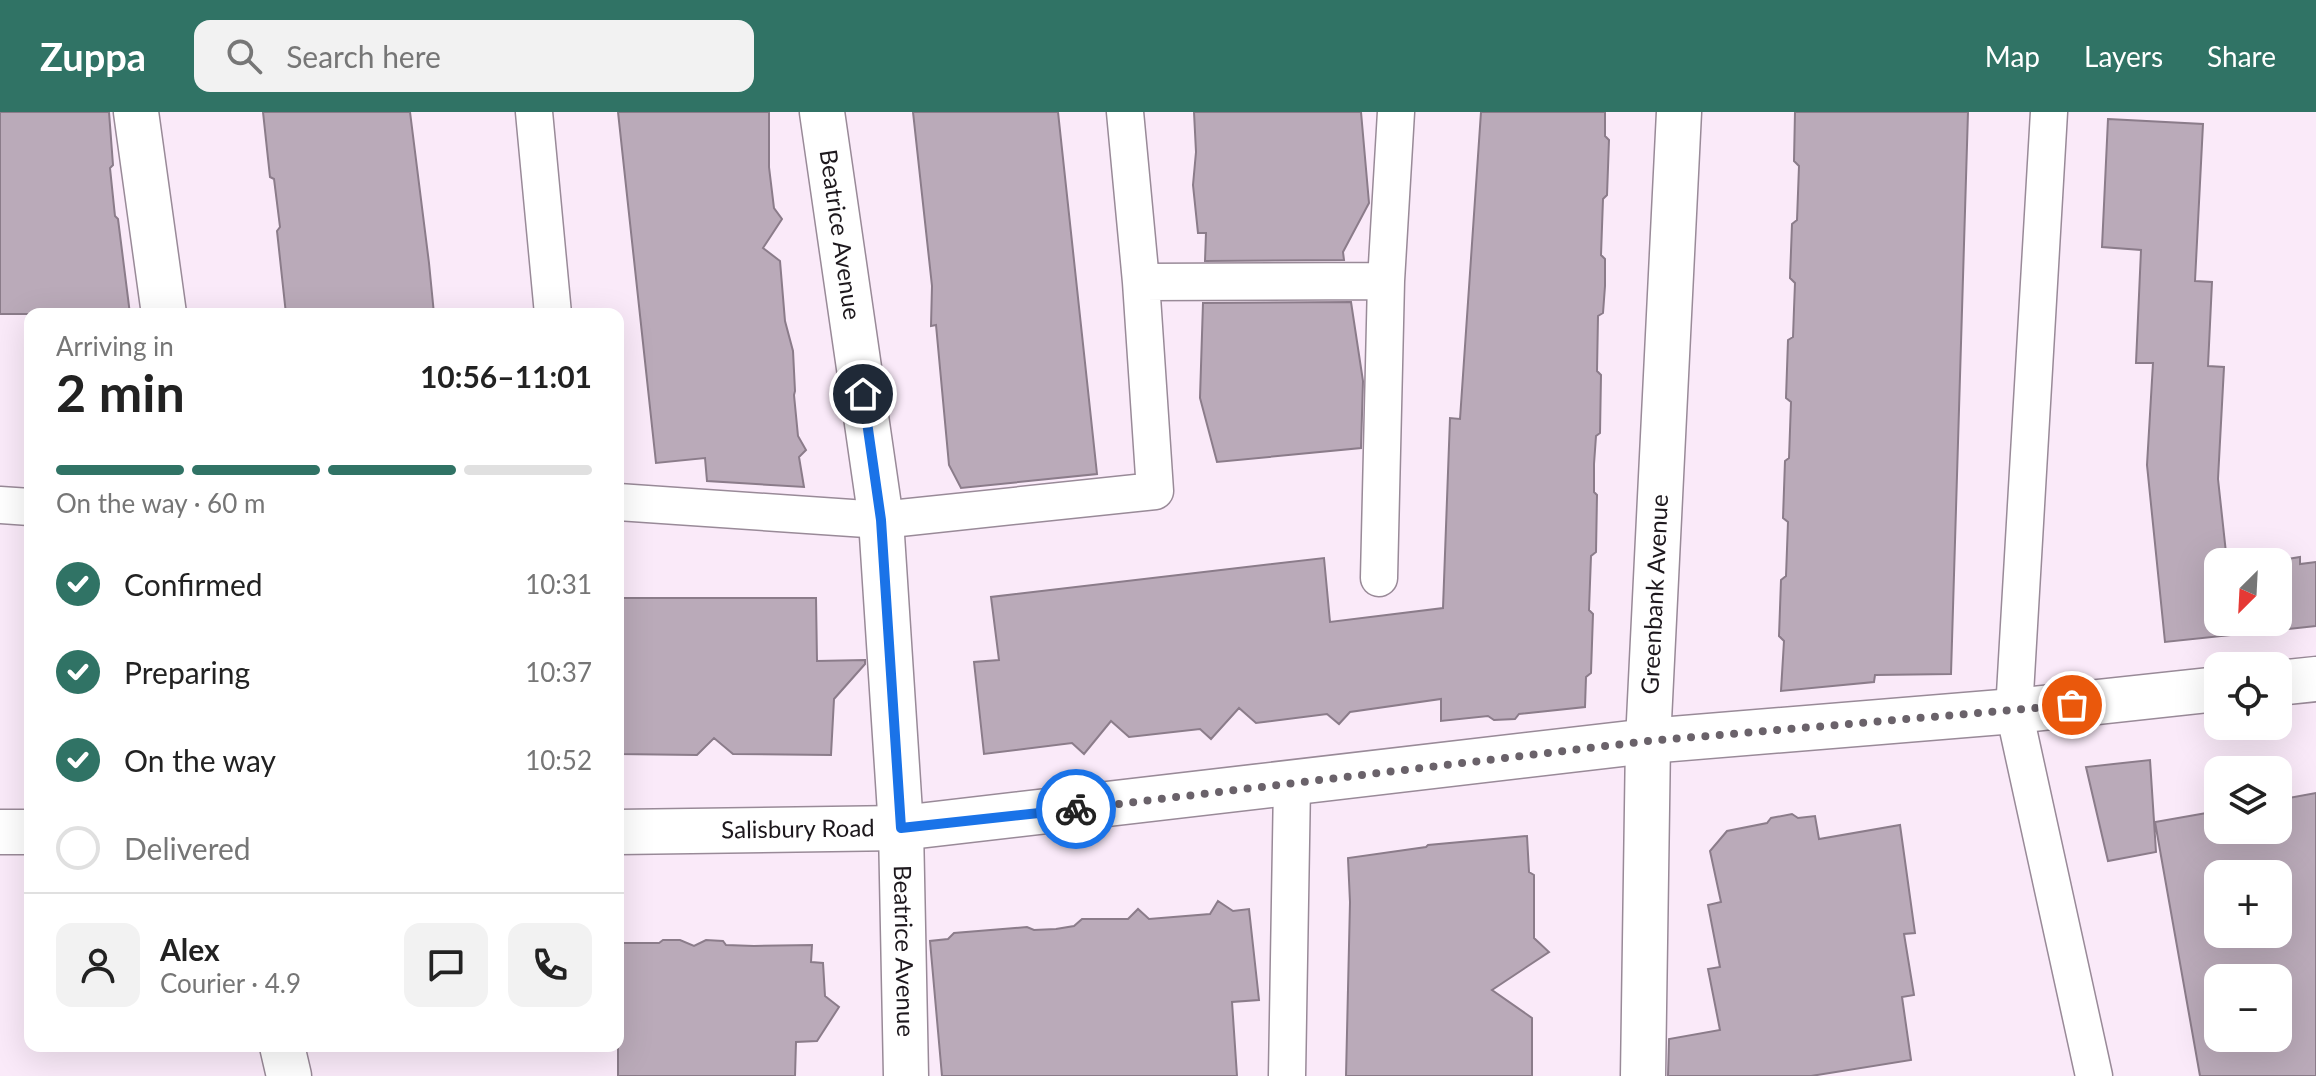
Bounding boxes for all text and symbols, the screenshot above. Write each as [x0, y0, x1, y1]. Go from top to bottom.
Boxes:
search box [194, 20, 754, 92]
text: Zuppa [40, 33, 146, 79]
icon: search [222, 34, 266, 78]
text: Search here [286, 38, 441, 74]
text: Map [1985, 39, 2040, 73]
text: Layers [2084, 39, 2163, 73]
text: Share [2207, 39, 2276, 73]
street label: Beatrice Avenue [815, 147, 868, 322]
text: Arriving in [56, 330, 174, 362]
text: 10:56–11:01 [420, 358, 592, 394]
pin [829, 360, 897, 428]
text: 2 min [56, 361, 185, 423]
icon: home [841, 372, 885, 416]
text: On the way · 60 m [56, 487, 265, 519]
street label: Greenbank Avenue [1634, 493, 1673, 695]
north arrow [2204, 548, 2292, 636]
map controls [2204, 548, 2292, 1052]
icon: check [56, 562, 100, 606]
text: Confirmed [124, 566, 263, 602]
text: 10:31 [525, 568, 592, 600]
icon: check [56, 650, 100, 694]
button: locate [2204, 652, 2292, 740]
text: Preparing [124, 654, 250, 690]
text: 10:37 [525, 656, 592, 688]
pin [2038, 671, 2106, 739]
icon: bag [2050, 683, 2094, 727]
icon: check [56, 738, 100, 782]
text: On the way [124, 742, 276, 778]
text: 10:52 [525, 744, 592, 776]
button: layers [2204, 756, 2292, 844]
courier [1036, 769, 1116, 849]
icon: bike [1054, 787, 1098, 831]
street label: Salisbury Road [721, 812, 875, 844]
text: Delivered [124, 830, 251, 866]
button: + [2204, 860, 2292, 948]
street label: Beatrice Avenue [889, 865, 921, 1037]
button: person [56, 923, 140, 1007]
button: chat [404, 923, 488, 1007]
button: phone [508, 923, 592, 1007]
text: Alex [160, 931, 220, 967]
button: − [2204, 964, 2292, 1052]
text: Courier · 4.9 [160, 967, 301, 999]

